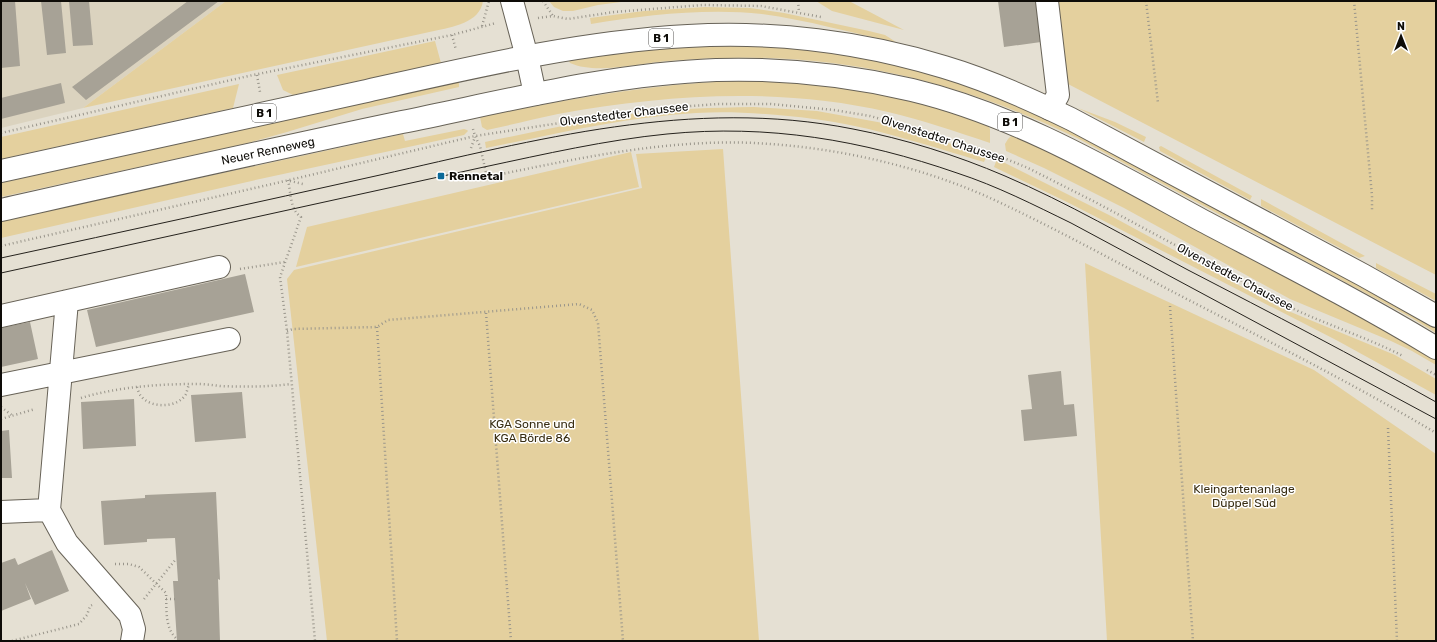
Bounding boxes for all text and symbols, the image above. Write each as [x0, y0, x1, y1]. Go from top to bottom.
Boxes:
north arrow [1381, 16, 1421, 56]
text: N [1397, 20, 1405, 33]
road number: B 1 [649, 29, 673, 47]
street label: Olvenstedter Chaussee [559, 99, 689, 129]
road number: B 1 [252, 104, 276, 122]
street label: Olvenstedter Chaussee [879, 112, 1007, 166]
road number: B 1 [998, 113, 1022, 131]
street label: Neuer Renneweg [220, 134, 316, 168]
place label: Rennetal [449, 169, 503, 183]
marker: Rennetal [436, 171, 446, 181]
street label: Olvenstedter Chaussee [1175, 240, 1296, 314]
park label: KGA Sonne und KGA Börde 86 [489, 417, 575, 445]
park label: Kleingartenanlage Düppel Süd [1193, 482, 1295, 510]

